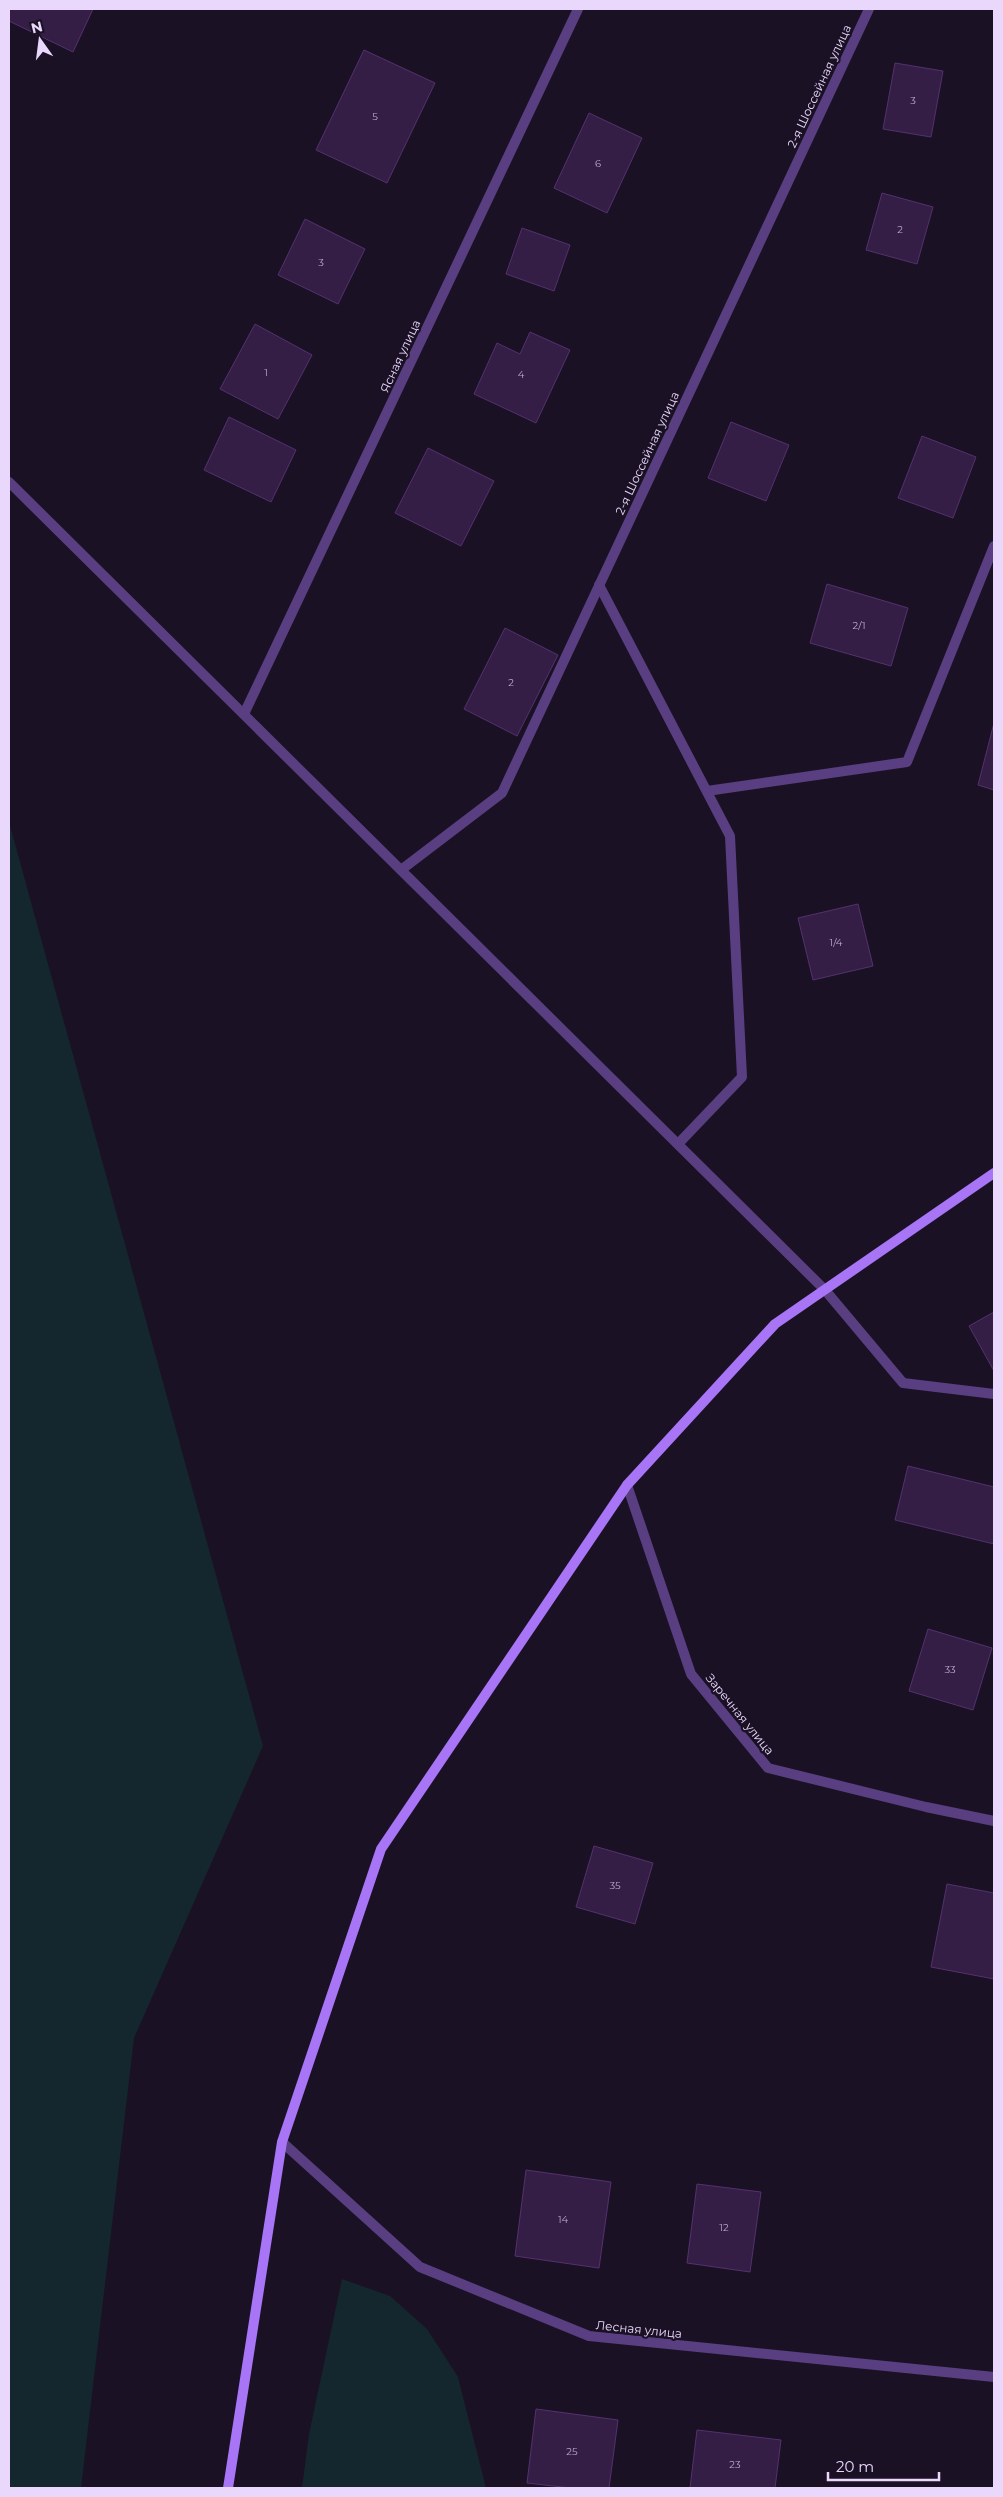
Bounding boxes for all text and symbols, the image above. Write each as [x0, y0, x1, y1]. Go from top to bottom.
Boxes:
north arrow [15, 15, 65, 65]
text: N [29, 17, 45, 37]
street label: 2-я Шоссейная улица [784, 22, 854, 150]
house number: 3 [910, 94, 916, 107]
house number: 5 [372, 110, 378, 123]
house number: 6 [595, 157, 601, 170]
house number: 2 [897, 223, 903, 236]
house number: 3 [318, 256, 324, 269]
street label: Ясная улица [377, 317, 423, 395]
house number: 1 [264, 366, 268, 379]
house number: 4 [518, 368, 525, 381]
street label: 2-я Шоссейная улица [612, 389, 682, 517]
house number: 2/1 [852, 619, 866, 632]
house number: 2 [508, 676, 514, 689]
house number: 1/4 [830, 936, 843, 949]
house number: 33 [944, 1663, 956, 1676]
street label: Заречная улица [703, 1670, 777, 1758]
house number: 35 [609, 1879, 621, 1892]
house number: 14 [558, 2213, 568, 2226]
house number: 12 [719, 2221, 729, 2234]
street label: Лесная улица [595, 2317, 683, 2341]
house number: 25 [566, 2445, 578, 2458]
scale bar [828, 2450, 939, 2482]
text: 20 m [836, 2457, 874, 2476]
house number: 23 [729, 2458, 741, 2471]

